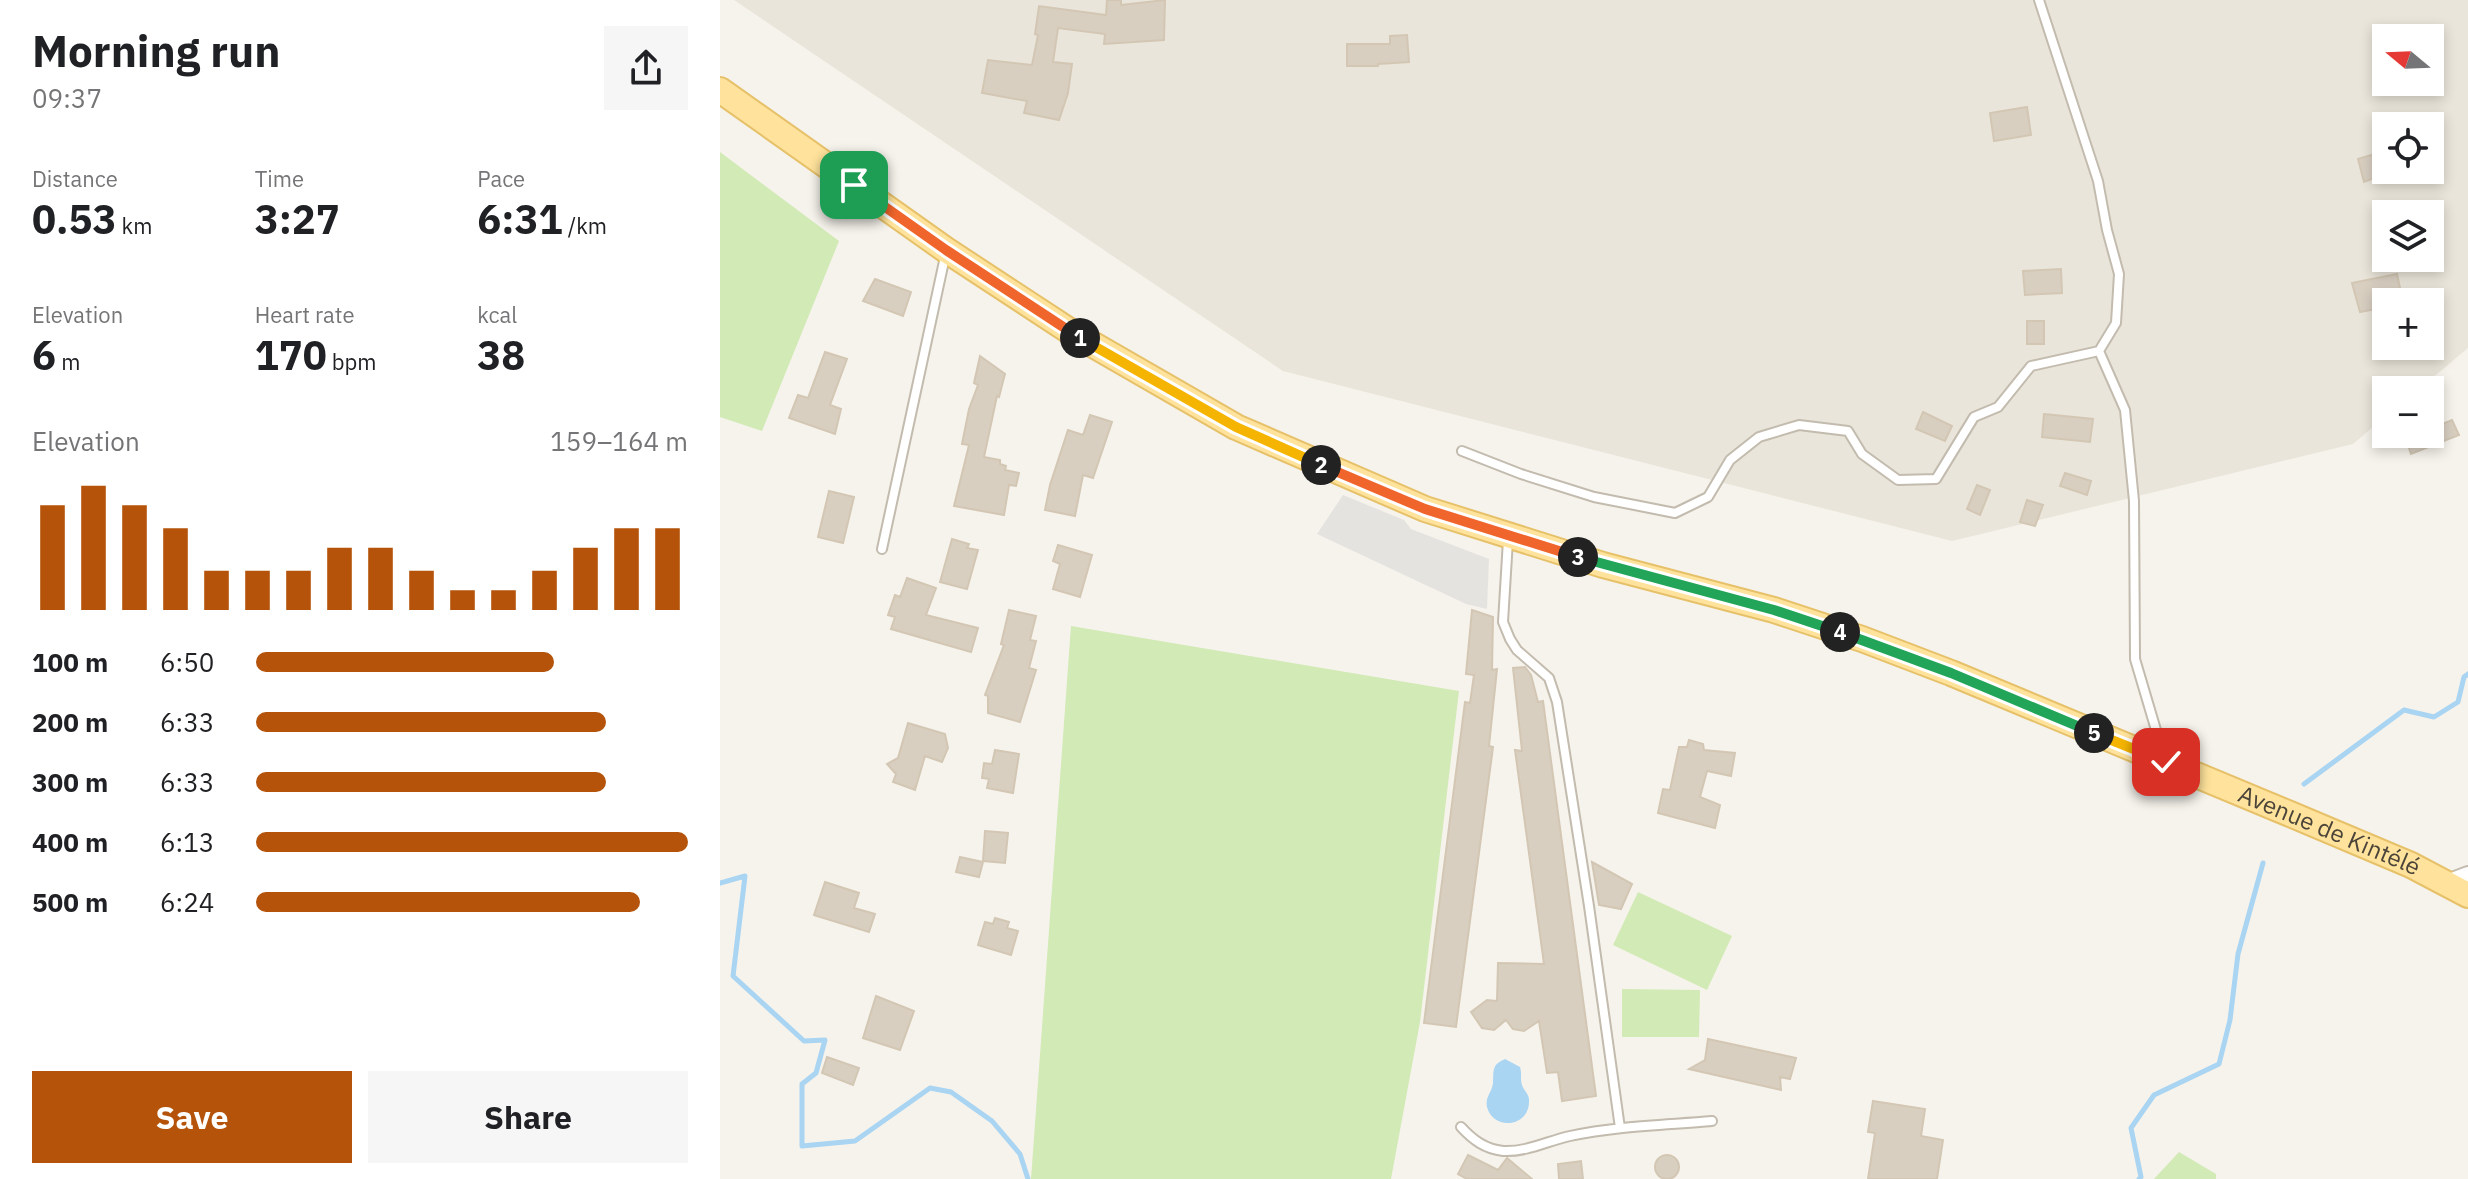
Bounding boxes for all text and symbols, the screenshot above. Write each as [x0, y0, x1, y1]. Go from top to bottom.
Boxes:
text: Morning run [32, 22, 281, 79]
north arrow [2372, 24, 2444, 96]
map controls [2372, 24, 2444, 448]
button: share [604, 26, 688, 110]
text: 09:37 [32, 81, 102, 115]
button: locate [2372, 112, 2444, 184]
pin [820, 151, 888, 219]
icon: arrive [832, 163, 876, 207]
text: Distance [32, 164, 118, 193]
text: Time [255, 164, 304, 193]
text: Pace [477, 164, 525, 193]
text: 0.53 [32, 193, 116, 245]
text: 3:27 [255, 193, 340, 245]
text: 6:31 [477, 193, 563, 245]
button: layers [2372, 200, 2444, 272]
text: km [116, 211, 152, 240]
text: /km [563, 211, 607, 240]
button: + [2372, 288, 2444, 360]
text: Elevation [32, 300, 123, 329]
text: Heart rate [255, 300, 355, 329]
text: kcal [477, 300, 517, 329]
pin: 1 [1060, 318, 1100, 358]
text: 1 [1073, 323, 1087, 352]
text: 6 [32, 329, 56, 381]
text: 170 [255, 329, 327, 381]
text: 38 [477, 329, 525, 381]
text: m [56, 347, 80, 376]
text: bpm [327, 347, 377, 376]
button: − [2372, 376, 2444, 448]
text: Elevation [32, 424, 140, 458]
text: 159–164 m [550, 424, 688, 458]
pin: 2 [1301, 445, 1341, 485]
text: 2 [1314, 450, 1328, 479]
pin: 3 [1558, 537, 1598, 577]
text: 3 [1571, 542, 1585, 571]
pin: 4 [1820, 612, 1860, 652]
text: 4 [1833, 617, 1847, 646]
text: 100 m [32, 645, 108, 679]
text: 6:50 [160, 645, 214, 679]
text: 200 m [32, 705, 108, 739]
text: 6:33 [160, 705, 214, 739]
pin: 5 [2074, 713, 2114, 753]
text: 5 [2087, 718, 2101, 747]
pin [2132, 728, 2200, 796]
icon: check [2144, 740, 2188, 784]
text: 300 m [32, 765, 108, 799]
text: 6:33 [160, 765, 214, 799]
street label: Avenue de Kintélé [2234, 777, 2427, 882]
text: 400 m [32, 825, 108, 859]
text: 6:13 [160, 825, 214, 859]
text: 500 m [32, 885, 108, 919]
text: 6:24 [160, 885, 214, 919]
button: Save [32, 1071, 352, 1163]
button: Share [368, 1071, 688, 1163]

